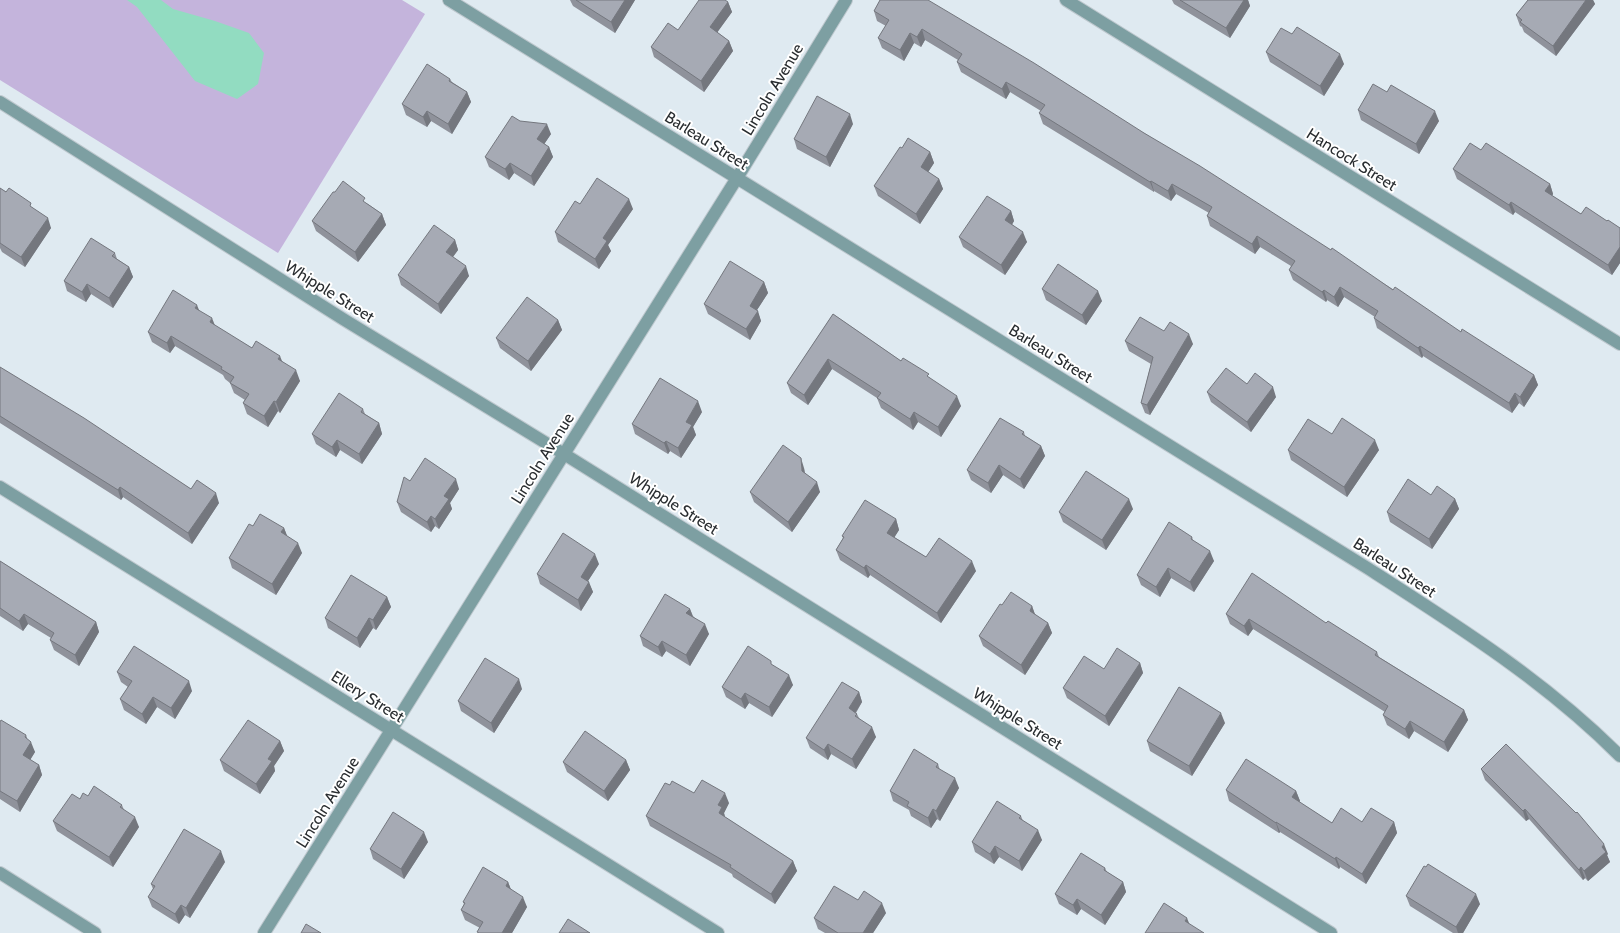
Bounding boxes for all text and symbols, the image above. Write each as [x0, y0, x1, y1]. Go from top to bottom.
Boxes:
street label: Lincoln Avenue [738, 40, 807, 138]
street label: Barleau Street [661, 107, 753, 174]
street label: Hancock Street [1303, 124, 1401, 195]
street label: Whipple Street [282, 256, 378, 327]
street label: Barleau Street [1005, 320, 1097, 387]
street label: Lincoln Avenue [507, 409, 578, 507]
street label: Whipple Street [626, 468, 722, 539]
street label: Barleau Street [1350, 534, 1440, 602]
street label: Ellery Street [328, 667, 408, 727]
street label: Whipple Street [970, 683, 1066, 754]
street label: Lincoln Avenue [292, 753, 363, 851]

